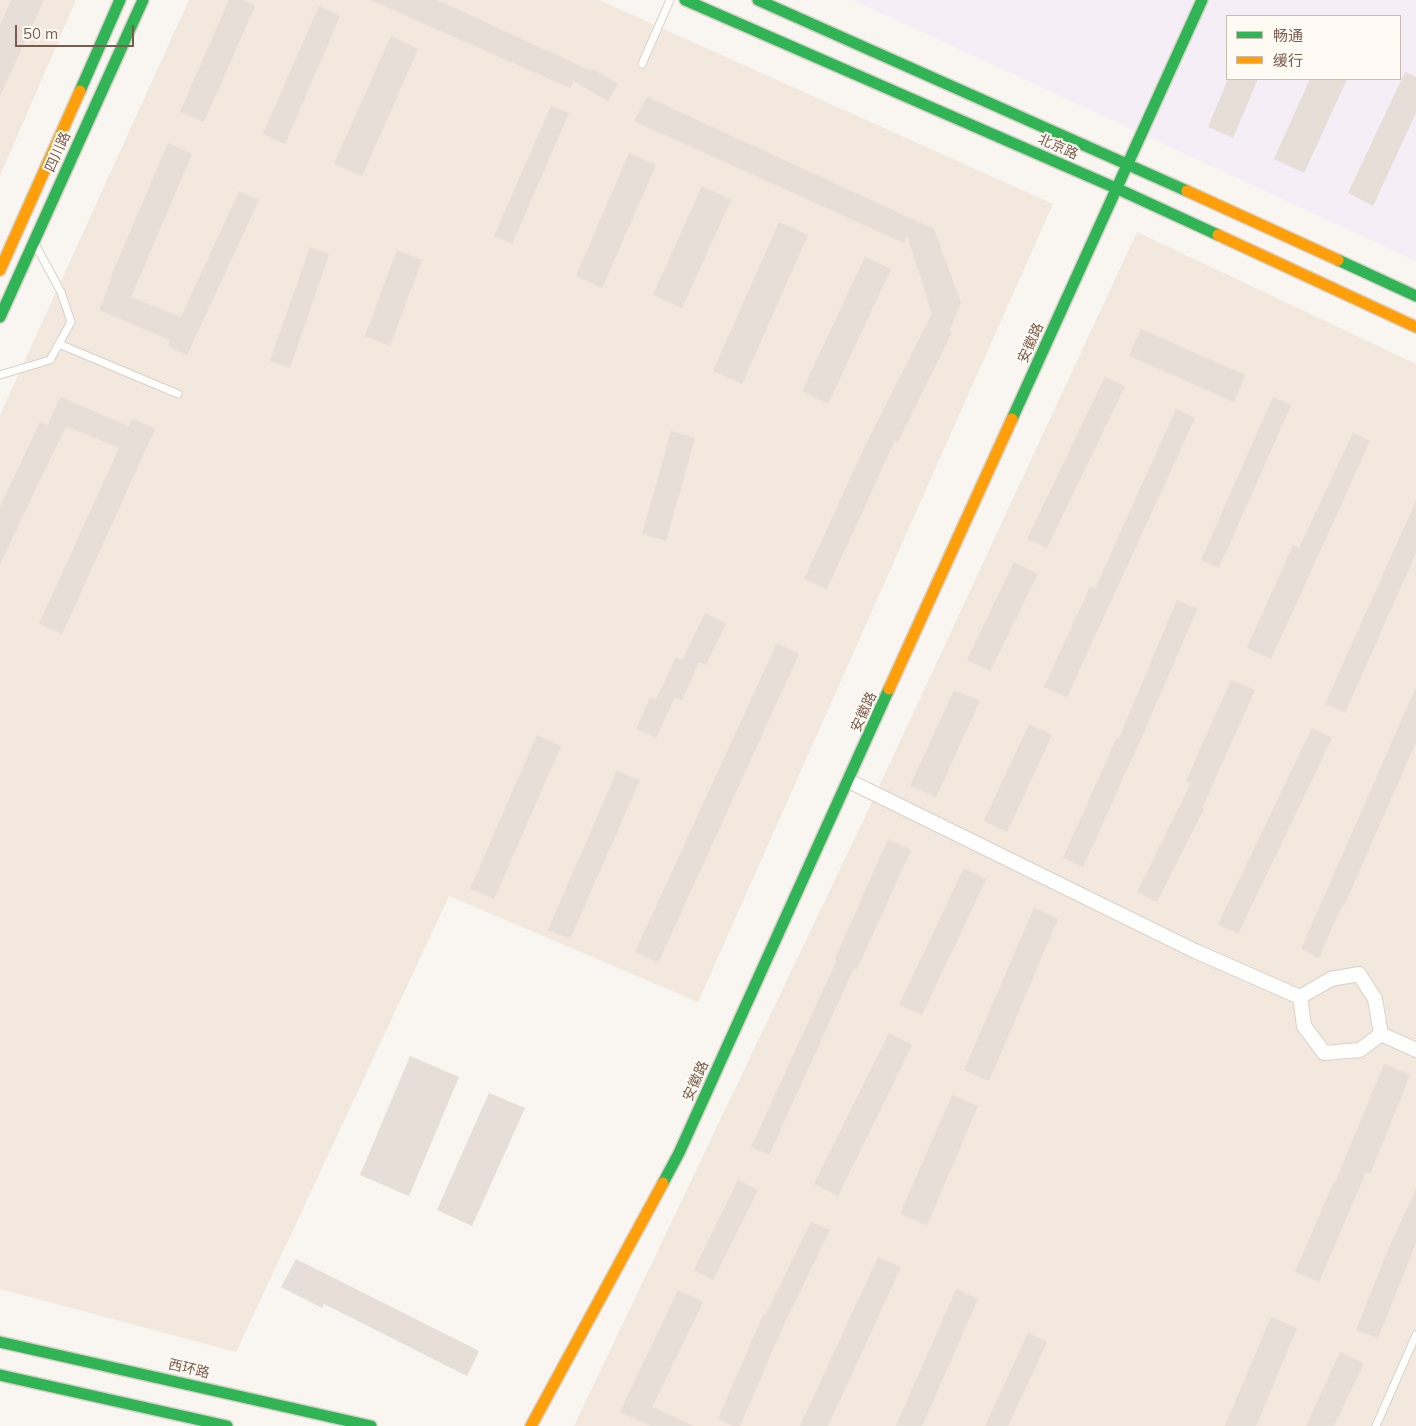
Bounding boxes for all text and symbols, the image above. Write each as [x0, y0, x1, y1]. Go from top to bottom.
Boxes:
scale bar [18, 15, 136, 47]
legend [1226, 15, 1401, 80]
text: 50 m [23, 24, 58, 43]
text: 畅通 [1273, 26, 1303, 45]
text: 缓行 [1273, 51, 1303, 70]
street label: 四川路 [42, 129, 74, 175]
street label: 北京路 [1035, 131, 1081, 163]
street label: 安徽路 [1015, 320, 1047, 366]
street label: 安徽路 [848, 689, 880, 735]
street label: 安徽路 [680, 1058, 712, 1104]
street label: 西环路 [167, 1356, 211, 1382]

